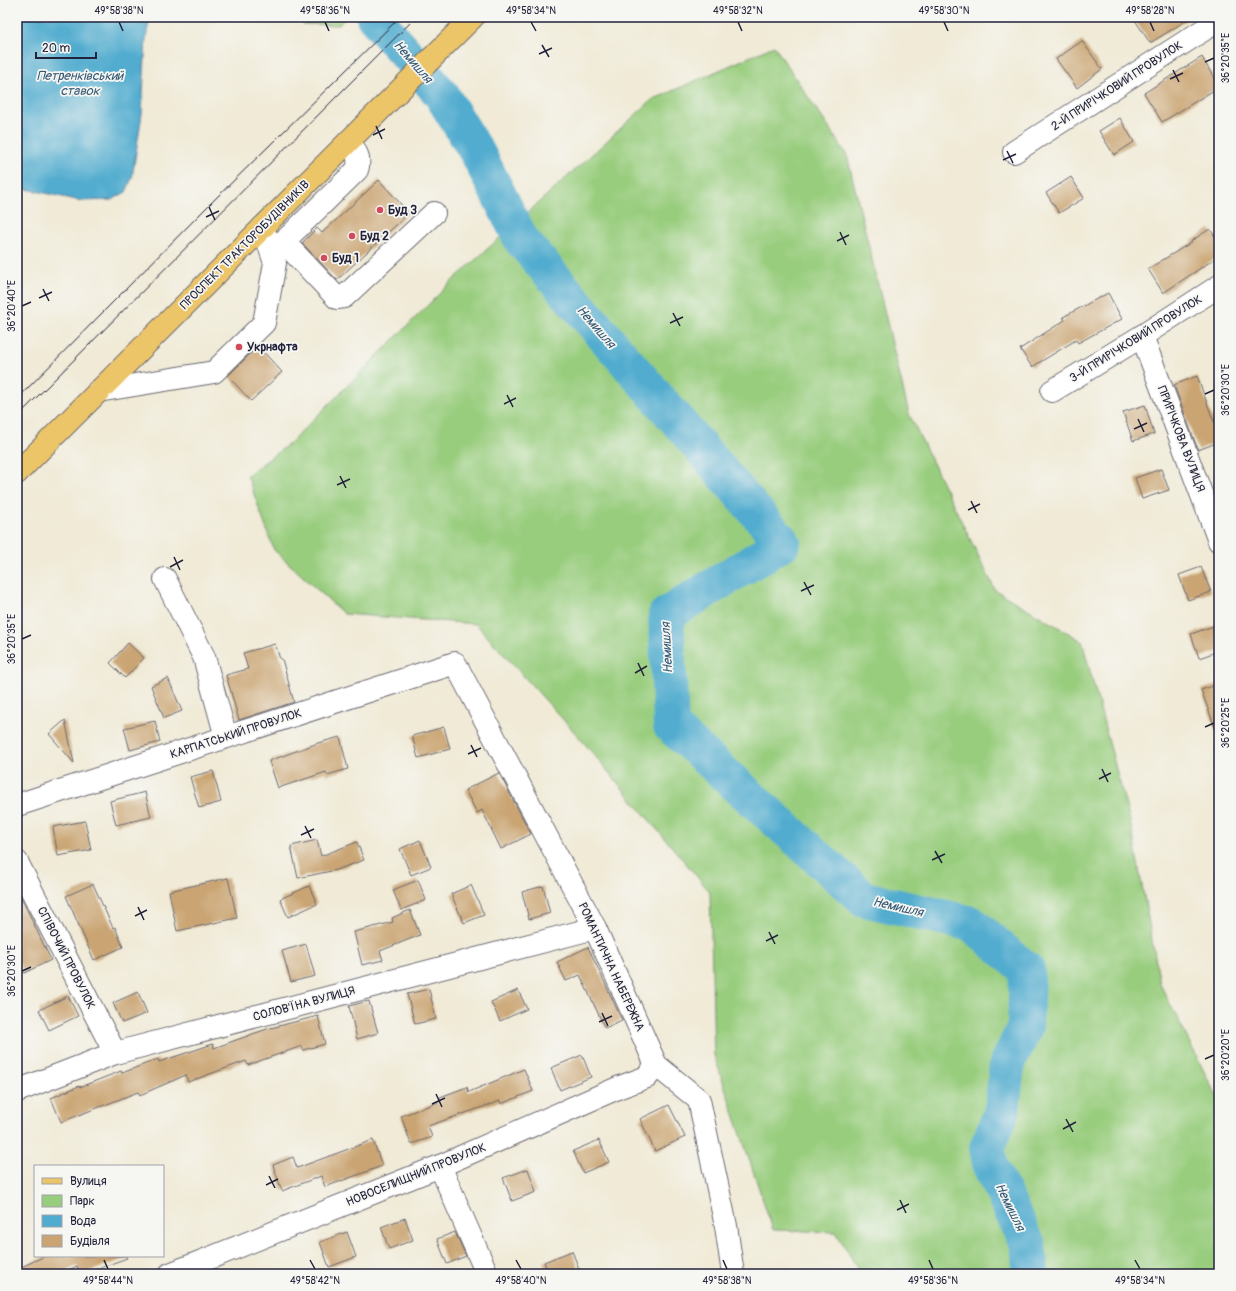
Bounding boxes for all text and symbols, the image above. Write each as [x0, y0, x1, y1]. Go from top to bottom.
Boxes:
text: 49°58'38"N [94, 5, 144, 17]
text: 49°58'36"N [300, 5, 350, 17]
text: 49°58'34"N [506, 5, 556, 17]
text: 49°58'32"N [713, 5, 763, 17]
text: 49°58'30"N [919, 5, 970, 17]
text: 49°58'28"N [1125, 5, 1175, 17]
text: 36°20'35"E [1220, 33, 1232, 83]
scale bar [36, 34, 96, 60]
water label: Немишля [390, 37, 437, 88]
street label: 2-Й ПРИРІЧКОВИЙ ПРОВУЛОК [1049, 38, 1185, 134]
text: 20 m [42, 41, 71, 56]
water label: Петренківський ставок [37, 68, 125, 99]
street label: ПРОСПЕКТ ТРАКТОРОБУДІВНИКІВ [177, 177, 313, 313]
place label: Буд 3 [388, 203, 417, 218]
marker: Буд 3 [375, 205, 385, 215]
place label: Буд 2 [360, 229, 389, 244]
marker: Буд 2 [347, 231, 357, 241]
place label: Буд 1 [332, 251, 359, 266]
marker: Буд 1 [319, 253, 329, 263]
text: 36°20'40"E [6, 280, 18, 332]
street label: 3-Й ПРИРІЧКОВИЙ ПРОВУЛОК [1067, 292, 1205, 386]
water label: Немишля [573, 302, 620, 353]
place label: Укрнафта [247, 340, 298, 355]
marker: Укрнафта [234, 342, 244, 352]
text: 36°20'30"E [1220, 364, 1232, 416]
street label: ПРИРІЧКОВА ВУЛИЦЯ [1154, 384, 1208, 494]
text: 36°20'35"E [6, 614, 18, 664]
water label: Немишля [658, 620, 676, 674]
text: 36°20'25"E [1220, 698, 1232, 748]
street label: КАРПАТСЬКИЙ ПРОВУЛОК [168, 706, 304, 762]
water label: Немишля [871, 893, 927, 921]
street label: РОМАНТИЧНА НАБЕРЕЖНА [575, 900, 648, 1034]
street label: СПІВОЧИЙ ПРОВУЛОК [34, 904, 98, 1012]
text: 36°20'30"E [6, 945, 18, 997]
street label: СОЛОВ'ЇНА ВУЛИЦЯ [251, 982, 357, 1025]
text: 36°20'20"E [1220, 1029, 1232, 1081]
street label: НОВОСЕЛИЩНИЙ ПРОВУЛОК [344, 1140, 488, 1210]
legend [34, 1165, 164, 1257]
text: Вулиця [70, 1174, 107, 1189]
water label: Немишля [992, 1181, 1029, 1235]
text: Парк [70, 1194, 95, 1209]
text: Вода [70, 1214, 96, 1229]
text: Будівля [70, 1234, 110, 1249]
text: 49°58'44"N [83, 1275, 133, 1287]
text: 49°58'42"N [290, 1275, 340, 1287]
text: 49°58'40"N [495, 1275, 547, 1287]
text: 49°58'38"N [702, 1275, 752, 1287]
text: 49°58'36"N [908, 1275, 958, 1287]
text: 49°58'34"N [1115, 1275, 1165, 1287]

